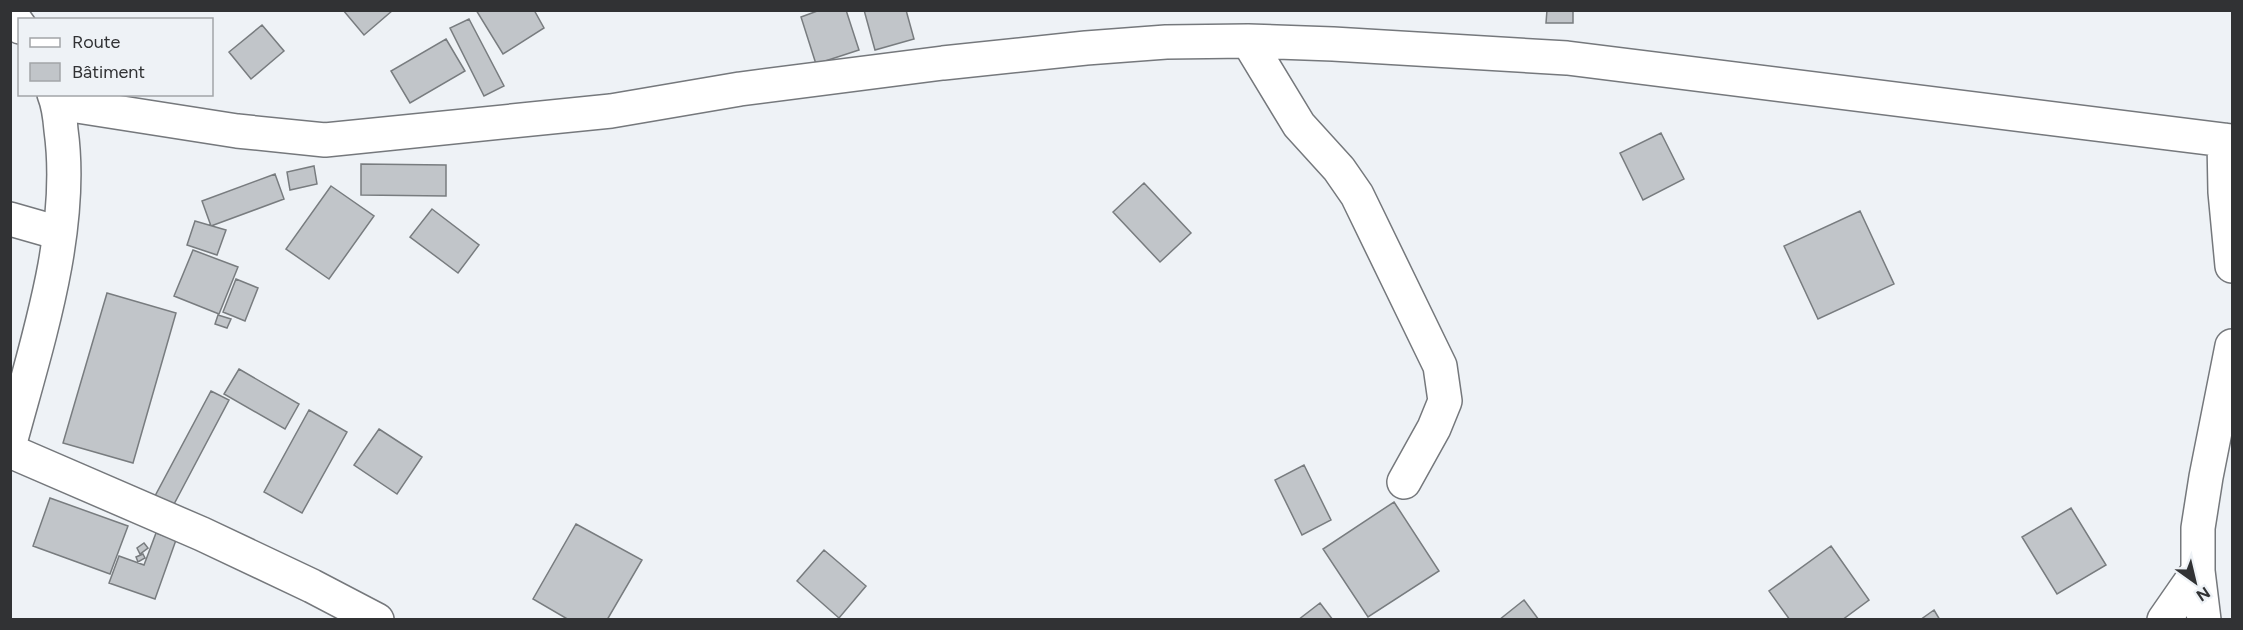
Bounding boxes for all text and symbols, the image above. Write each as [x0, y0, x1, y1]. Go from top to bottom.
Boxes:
legend [18, 18, 213, 96]
text: Route [72, 31, 121, 53]
text: Bâtiment [72, 61, 145, 83]
north arrow [2165, 552, 2225, 612]
text: N [2193, 583, 2214, 605]

